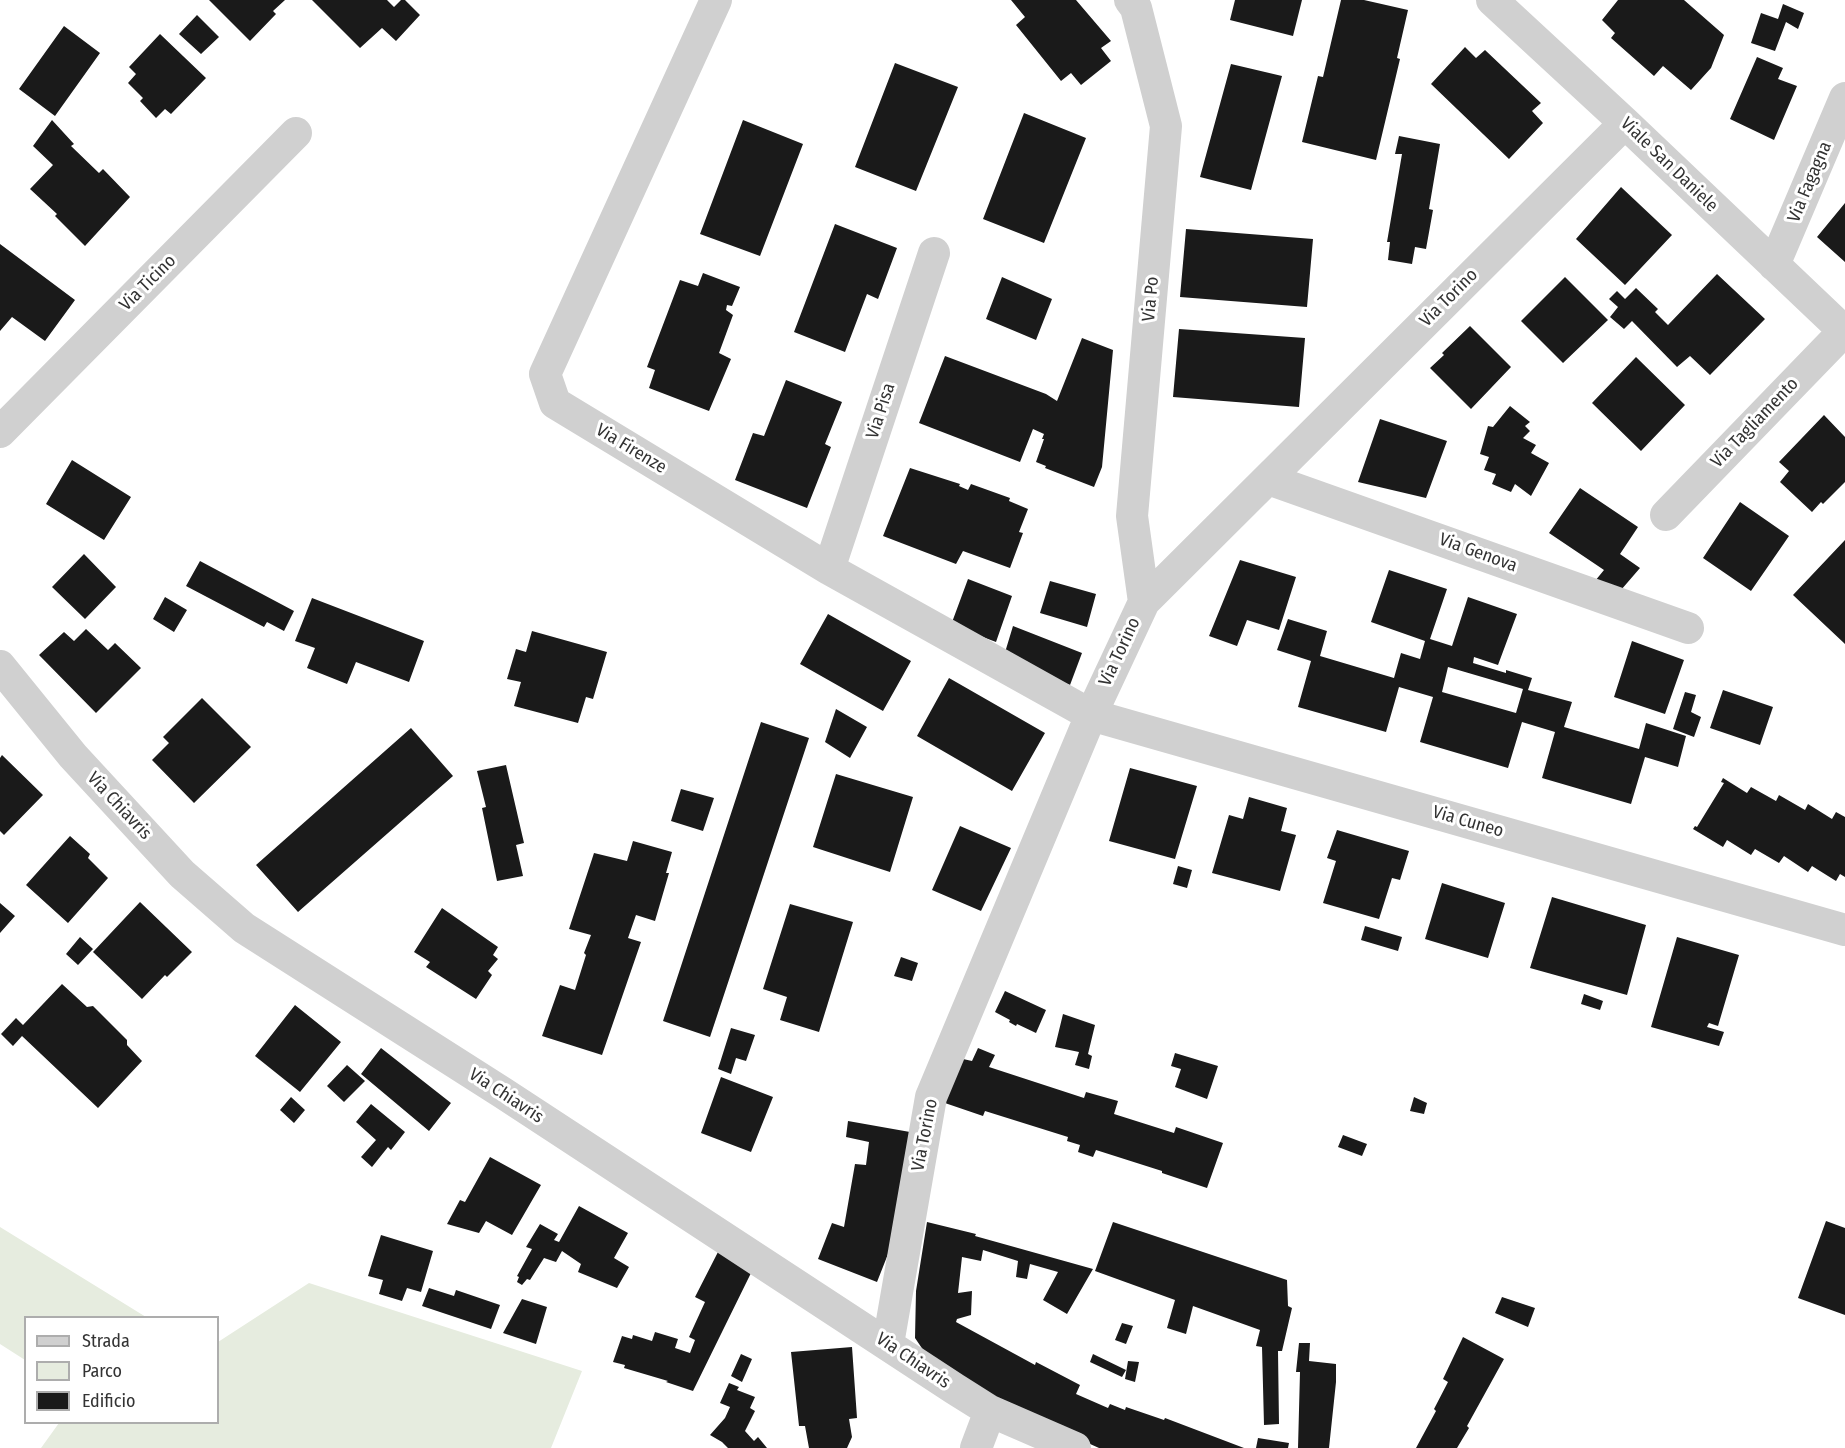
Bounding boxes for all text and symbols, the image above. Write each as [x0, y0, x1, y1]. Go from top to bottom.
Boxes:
street label: Viale San Daniele [1616, 113, 1722, 217]
street label: Via Fagagna [1783, 138, 1837, 226]
street label: Via Ticino [115, 250, 181, 316]
street label: Via Torino [1415, 264, 1483, 332]
street label: Via Po [1138, 276, 1164, 322]
street label: Via Tagliamento [1707, 374, 1803, 472]
street label: Via Pisa [862, 381, 900, 441]
street label: Via Firenze [592, 419, 670, 479]
street label: Via Genova [1436, 529, 1520, 577]
street label: Via Torino [1095, 614, 1145, 690]
street label: Via Chiavris [82, 768, 156, 844]
street label: Via Cuneo [1430, 802, 1506, 842]
street label: Via Chiavris [465, 1064, 547, 1128]
street label: Via Torino [907, 1097, 943, 1173]
legend [24, 1316, 219, 1424]
street label: Via Chiavris [872, 1328, 954, 1394]
text: Strada [82, 1330, 130, 1352]
text: Parco [82, 1360, 122, 1382]
text: Edificio [82, 1390, 135, 1412]

